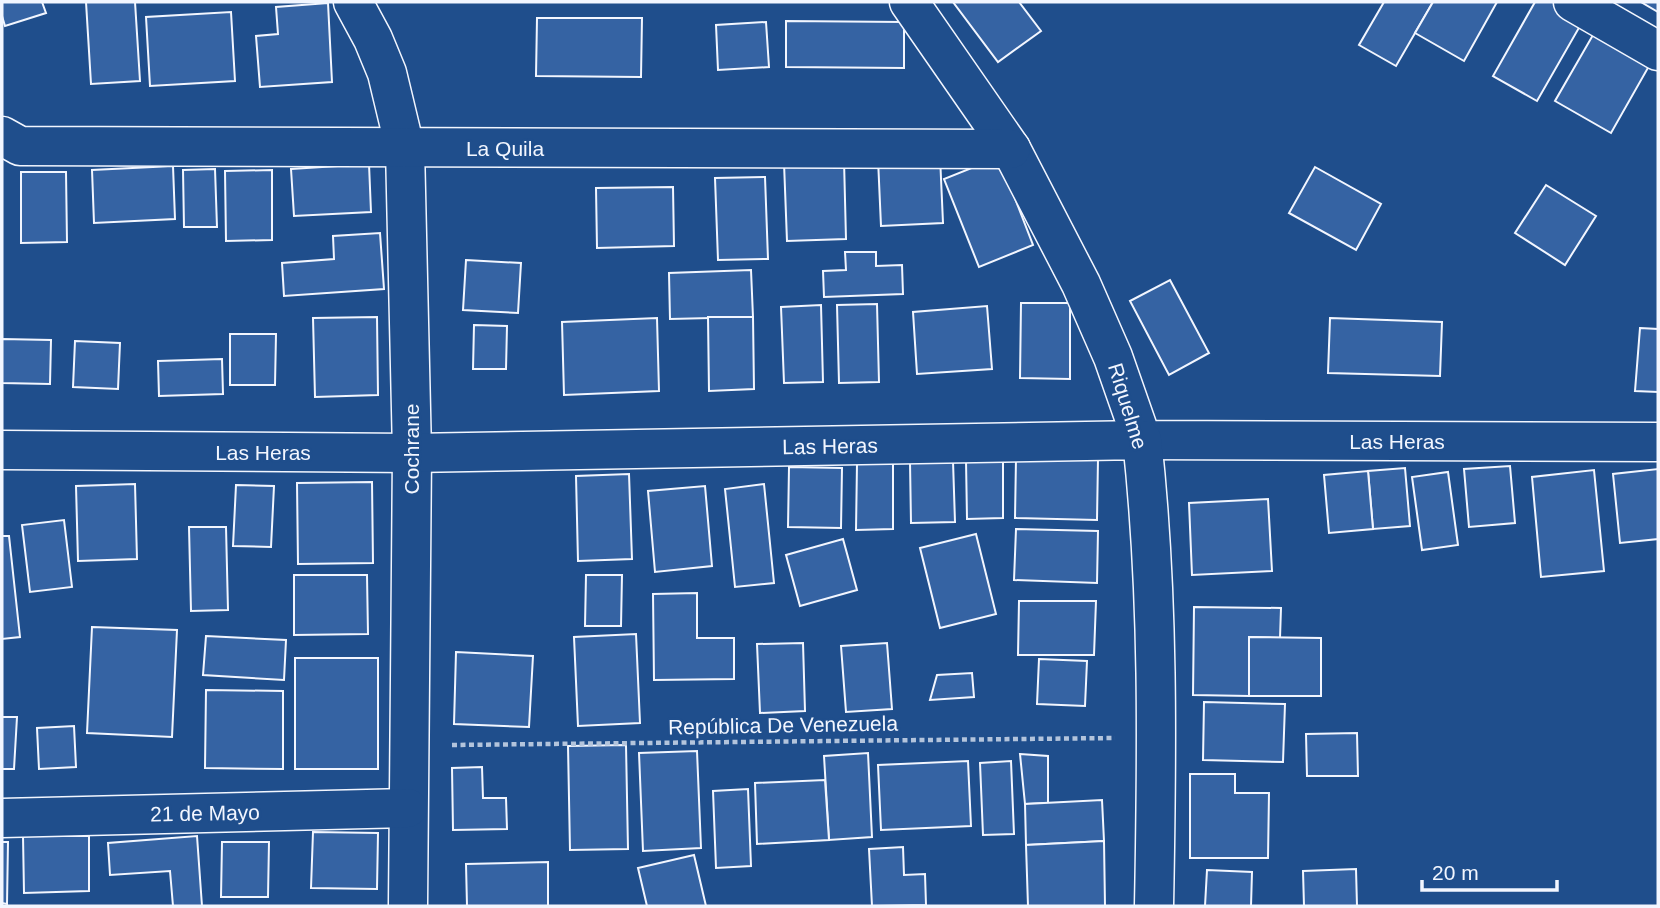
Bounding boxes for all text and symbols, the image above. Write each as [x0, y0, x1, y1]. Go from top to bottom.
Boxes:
street label: La Quila [466, 137, 544, 160]
street label: Riquelme [1104, 360, 1152, 452]
street label: Cochrane [400, 403, 423, 495]
street label: Las Heras [1349, 430, 1445, 453]
street label: Las Heras [782, 434, 878, 458]
street label: Las Heras [215, 441, 311, 464]
street label: República De Venezuela [668, 711, 898, 739]
street label: 21 de Mayo [150, 801, 260, 825]
scale bar [1422, 848, 1557, 892]
text: 20 m [1432, 861, 1479, 884]

